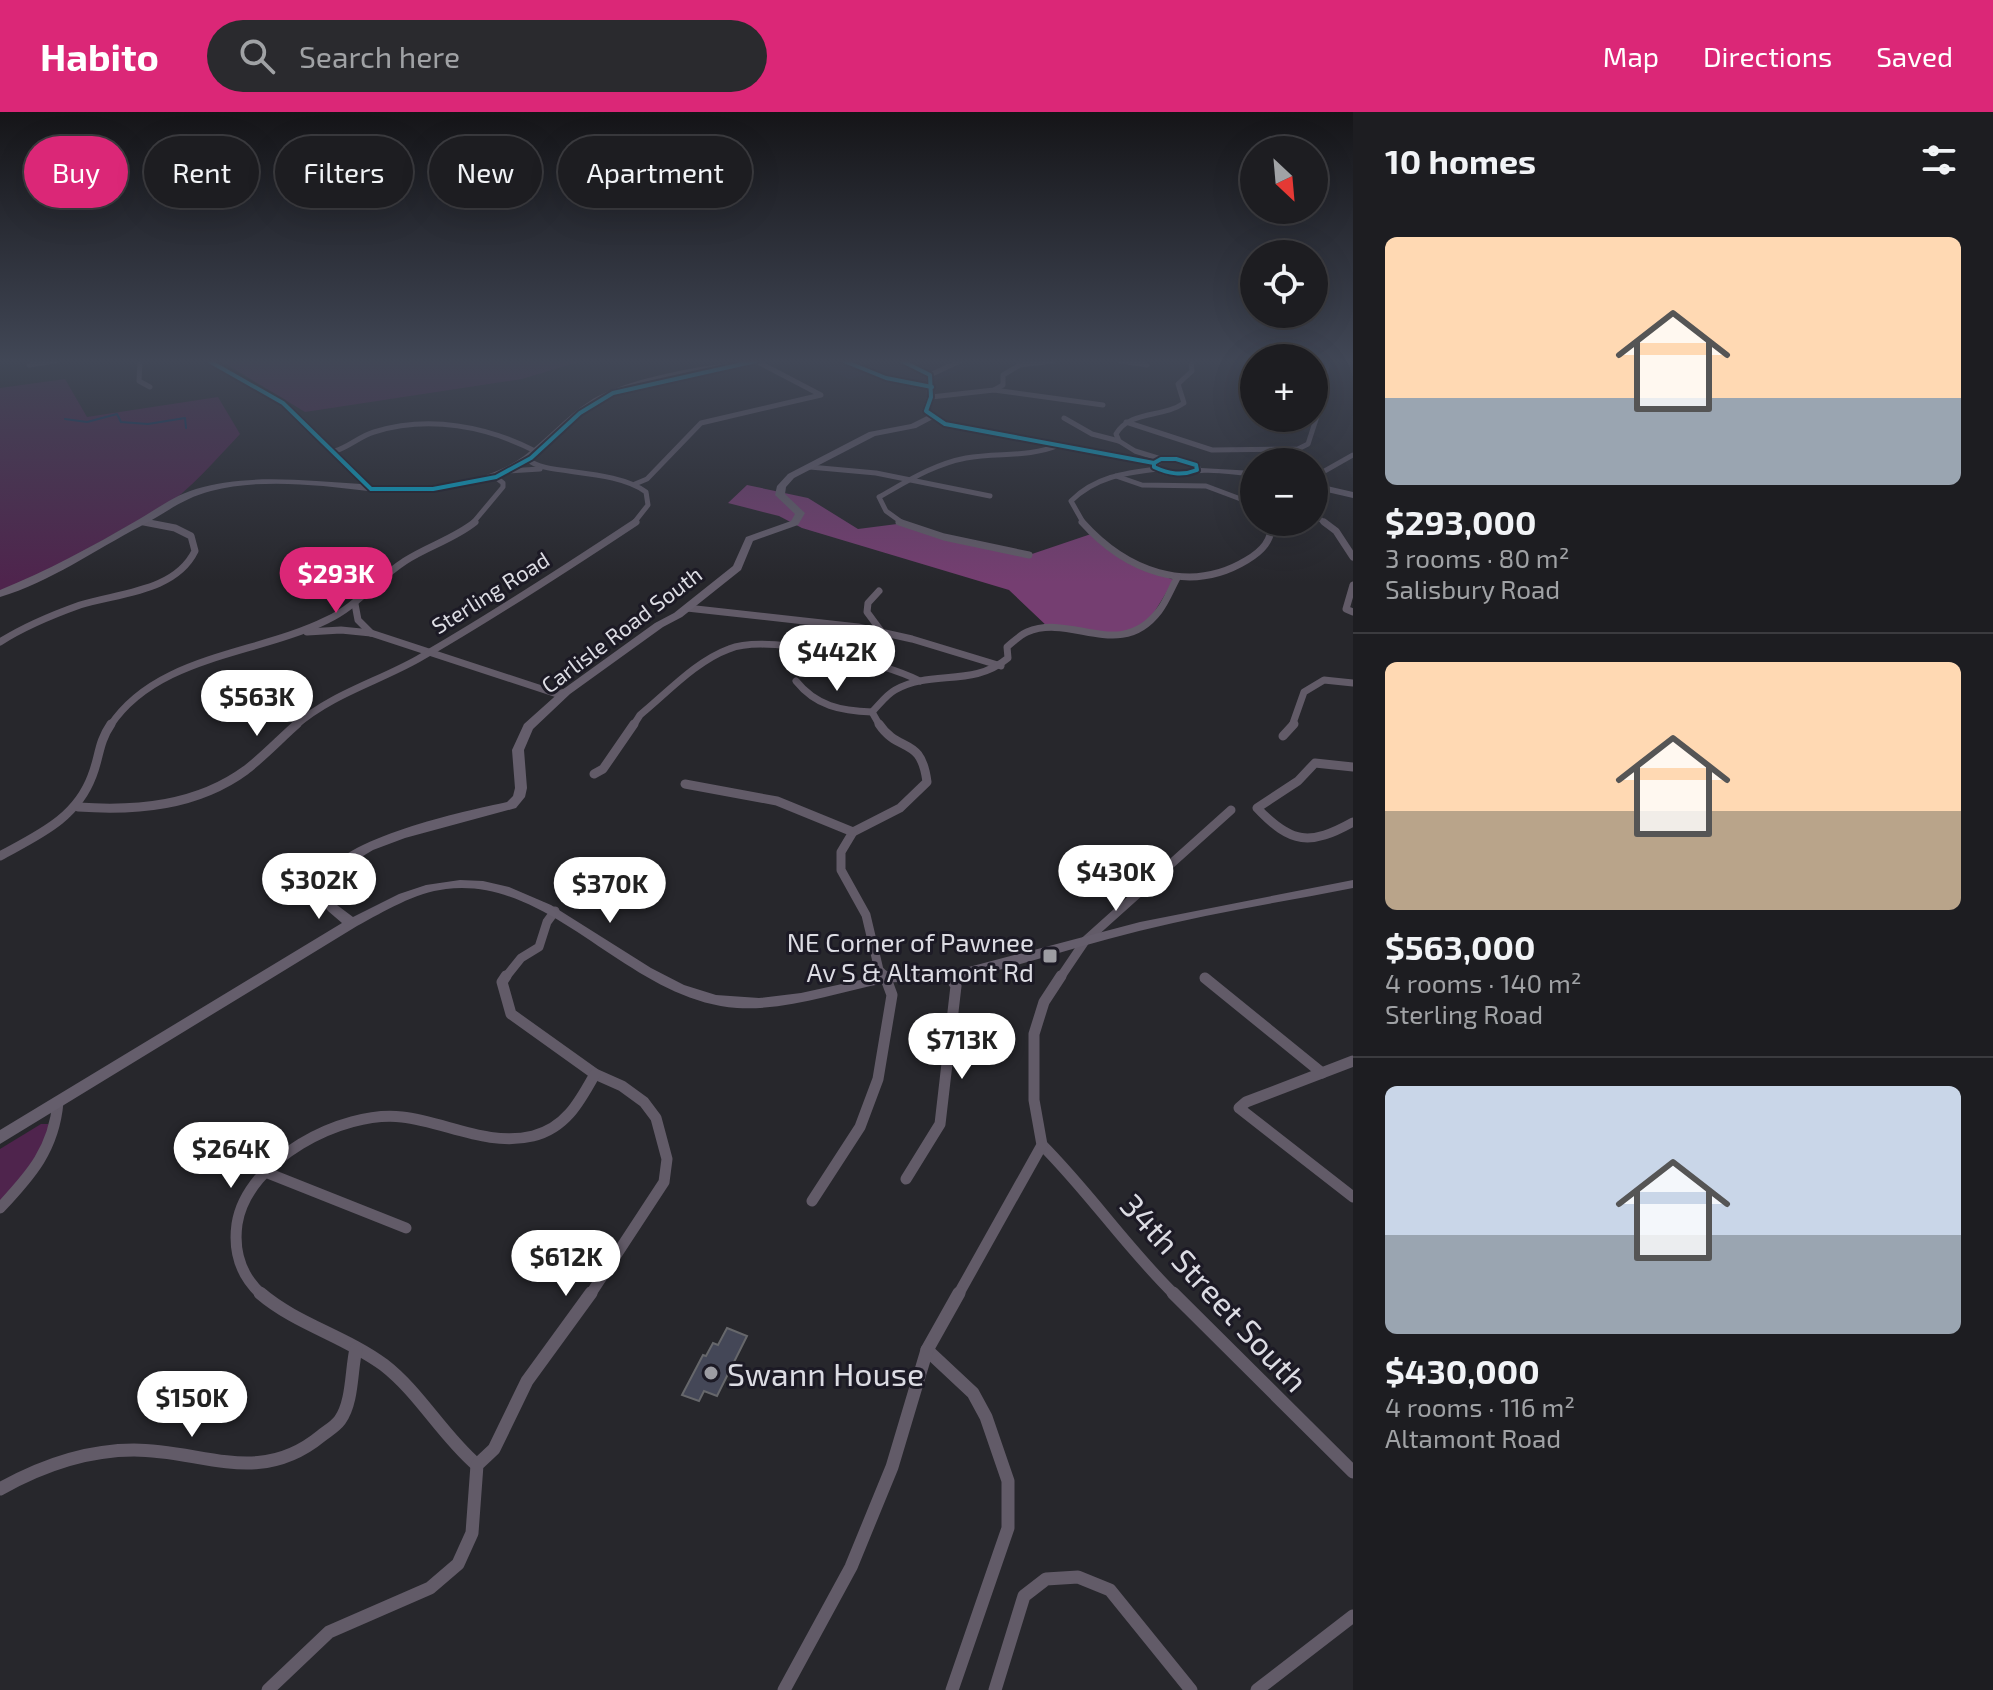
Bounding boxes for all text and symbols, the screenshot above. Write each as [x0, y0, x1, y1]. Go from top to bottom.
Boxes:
search box [207, 20, 767, 92]
text: Habito [40, 33, 159, 79]
icon: search [235, 34, 279, 78]
text: Search here [299, 38, 460, 74]
text: Map [1603, 39, 1659, 73]
text: Directions [1703, 39, 1832, 73]
text: Saved [1876, 39, 1953, 73]
chip: Buy [24, 136, 128, 208]
chip: Rent [144, 136, 259, 208]
chip: Filters [275, 136, 413, 208]
chip: New [429, 136, 542, 208]
chip: Apartment [558, 136, 752, 208]
north arrow [1240, 136, 1328, 224]
map controls [1240, 136, 1328, 536]
icon: filters [1917, 138, 1961, 182]
text: 10 homes [1385, 140, 1536, 181]
button: locate [1240, 240, 1328, 328]
icon: home [1601, 289, 1745, 433]
button: + [1240, 344, 1328, 432]
button: − [1240, 448, 1328, 536]
text: $293,000 [1385, 501, 1536, 542]
text: 3 rooms · 80 m² [1385, 542, 1569, 573]
street label: Sterling Road [426, 546, 554, 638]
pin: $293K [280, 547, 392, 615]
text: $293K [298, 557, 374, 588]
street label: Carlisle Road South [536, 560, 706, 698]
text: Salisbury Road [1385, 573, 1560, 604]
pin: $442K [781, 625, 893, 693]
text: $442K [797, 635, 877, 666]
pin: $563K [201, 670, 313, 738]
text: $563K [219, 680, 295, 711]
icon: home [1601, 714, 1745, 858]
pin: $430K [1060, 845, 1172, 913]
pin: $302K [263, 853, 375, 921]
text: $430K [1076, 855, 1156, 886]
pin: $370K [554, 857, 666, 925]
text: $302K [280, 863, 358, 894]
text: $370K [572, 867, 648, 898]
place label: NE Corner of Pawnee Av S & Altamont Rd [787, 926, 1034, 987]
text: $563,000 [1385, 926, 1535, 967]
marker: NE Corner of Pawnee Av S & Altamont Rd [1041, 947, 1059, 965]
text: 4 rooms · 140 m² [1385, 967, 1581, 998]
text: Sterling Road [1385, 998, 1543, 1029]
pin: $713K [906, 1013, 1018, 1081]
text: $713K [926, 1023, 998, 1054]
pin: $264K [175, 1122, 287, 1190]
text: $264K [192, 1132, 270, 1163]
icon: home [1601, 1138, 1745, 1282]
street label: 34th Street South [1114, 1185, 1316, 1399]
pin: $612K [510, 1230, 622, 1298]
text: $612K [529, 1240, 603, 1271]
text: $430,000 [1385, 1350, 1540, 1391]
place label: Swann House [727, 1354, 924, 1392]
marker: Swann House [702, 1364, 720, 1382]
pin: $150K [136, 1371, 248, 1439]
text: $150K [155, 1381, 229, 1412]
text: 4 rooms · 116 m² [1385, 1391, 1575, 1422]
text: Altamont Road [1385, 1422, 1561, 1453]

